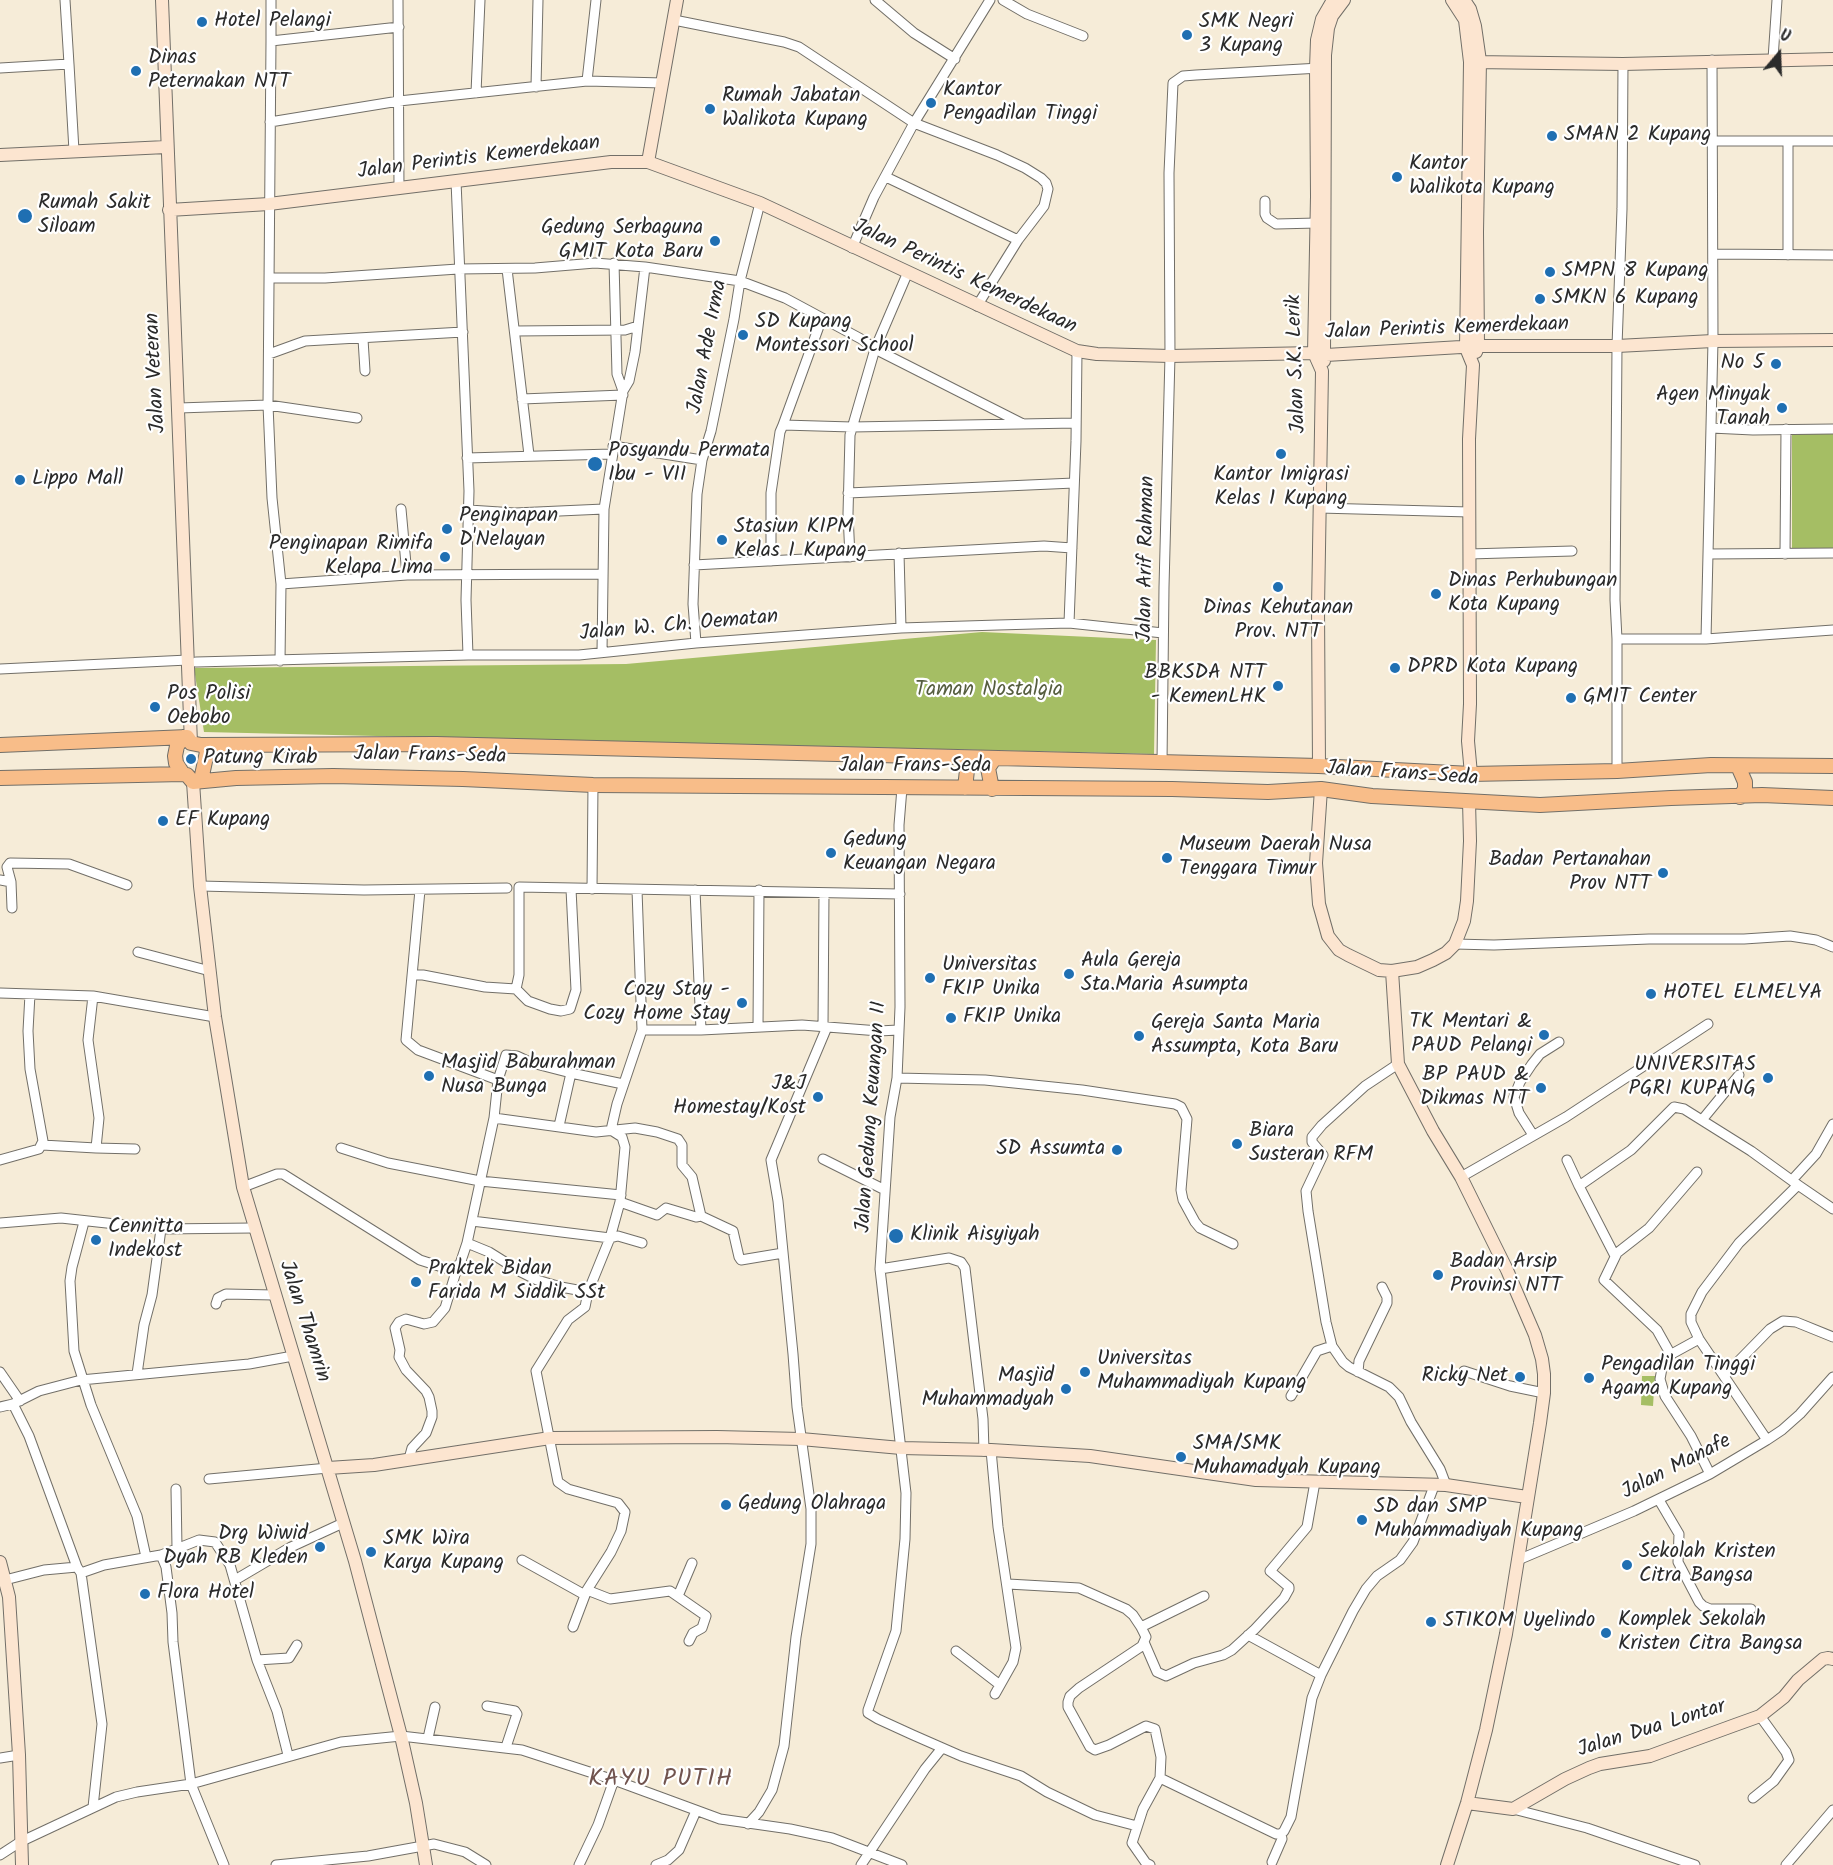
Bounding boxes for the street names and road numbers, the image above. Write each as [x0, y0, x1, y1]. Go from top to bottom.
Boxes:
street label: Jalan Perintis Kemerdekaan [356, 132, 602, 186]
street label: Jalan Perintis Kemerdekaan [848, 215, 1080, 341]
street label: Jalan Ade Irma [684, 278, 734, 416]
street label: Jalan S.K. Lerik [1283, 294, 1313, 434]
street label: Jalan Veteran [141, 312, 173, 434]
street label: Jalan Perintis Kemerdekaan [1324, 313, 1570, 347]
street label: Jalan Arif Rahman [1134, 476, 1162, 642]
street label: Jalan W. Ch. Oematan [579, 606, 779, 648]
street label: Jalan Frans-Seda [353, 743, 507, 771]
street label: Jalan Frans-Seda [839, 754, 991, 780]
street label: Jalan Frans-Seda [1325, 757, 1479, 793]
street label: Jalan Gedung Keuangan II [852, 1000, 894, 1234]
street label: Jalan Thamrin [271, 1258, 335, 1386]
street label: Jalan Manafe [1618, 1430, 1736, 1506]
street label: Jalan Dua Lontar [1575, 1696, 1729, 1764]

